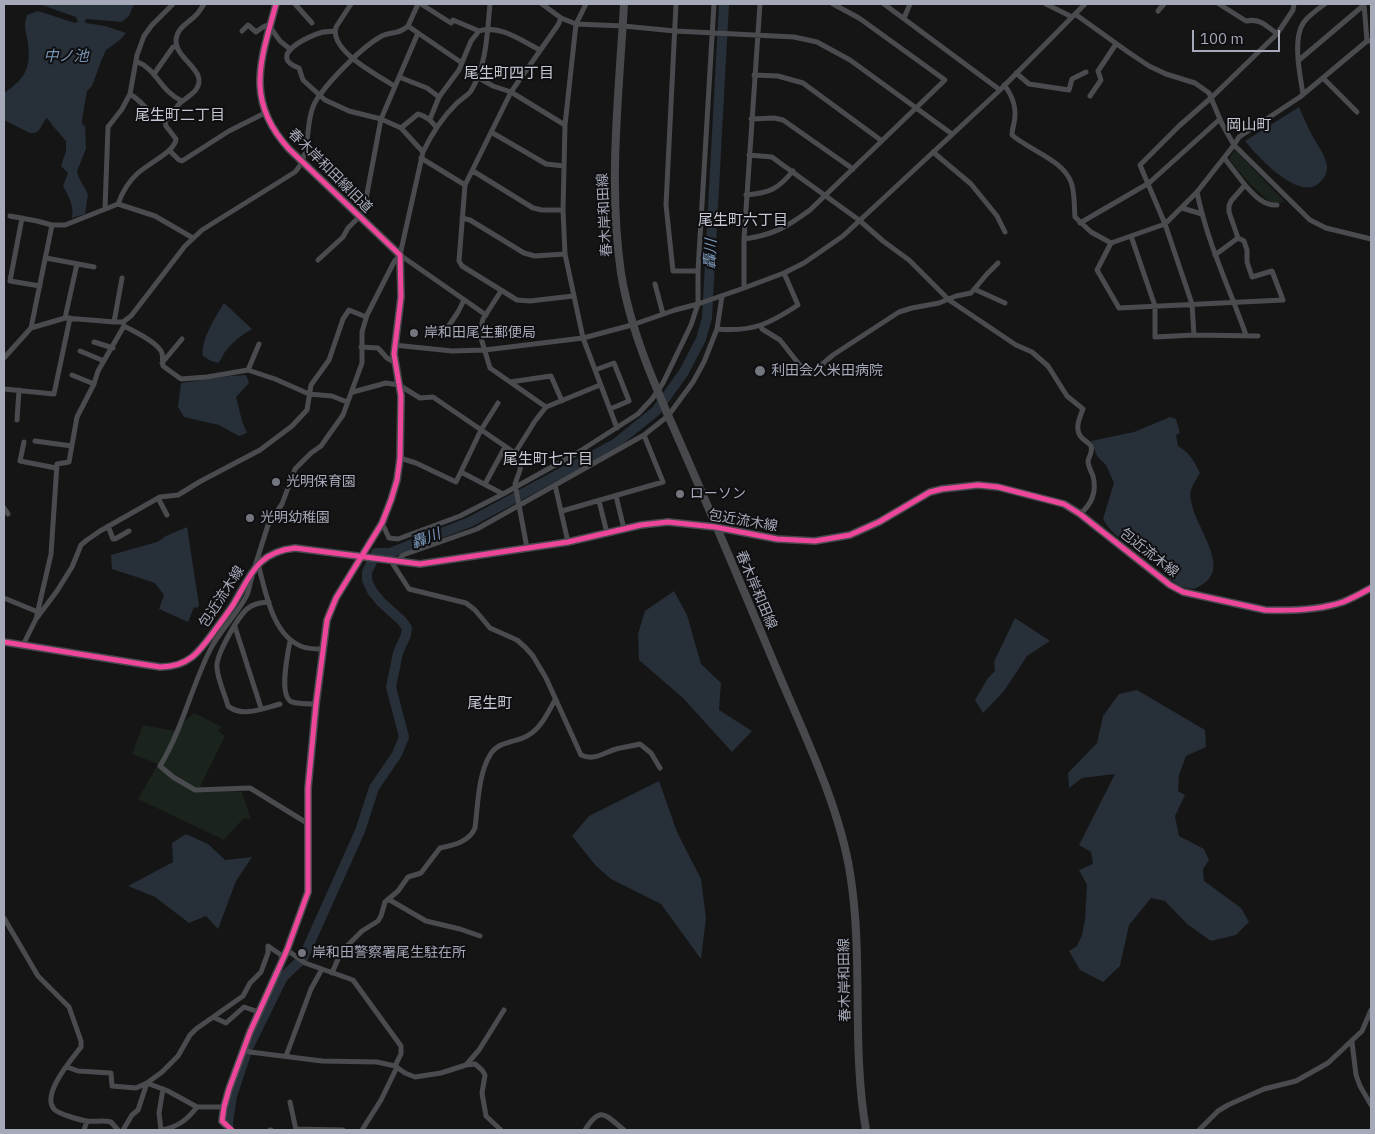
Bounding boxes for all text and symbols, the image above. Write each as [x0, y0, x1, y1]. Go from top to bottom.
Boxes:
scale bar [1195, 20, 1282, 52]
text: 100 m [1200, 29, 1244, 48]
water label: 中ノ池 [44, 48, 88, 66]
district label: 尾生町四丁目 [464, 65, 554, 83]
district label: 尾生町二丁目 [135, 107, 225, 125]
district label: 岡山町 [1227, 117, 1271, 135]
street label: 春木岸和田線旧道 [284, 125, 376, 217]
street label: 春木岸和田線 [594, 173, 616, 257]
district label: 尾生町六丁目 [698, 212, 788, 230]
water label: 轟川 [701, 239, 721, 269]
place label: 岸和田尾生郵便局 [424, 325, 536, 341]
marker: 岸和田尾生郵便局 [408, 327, 420, 339]
place label: 利田会久米田病院 [771, 363, 883, 379]
marker: 利田会久米田病院 [753, 364, 767, 378]
district label: 尾生町七丁目 [503, 451, 593, 469]
place label: 光明保育園 [286, 474, 356, 490]
marker: 光明保育園 [270, 476, 282, 488]
place label: ローソン [690, 486, 746, 502]
marker: ローソン [674, 488, 686, 500]
street label: 包近流木線 [707, 507, 779, 535]
place label: 光明幼稚園 [260, 510, 330, 526]
marker: 光明幼稚園 [244, 512, 256, 524]
water label: 轟川 [409, 525, 443, 553]
street label: 包近流木線 [1116, 525, 1182, 581]
street label: 春木岸和田線 [732, 548, 780, 632]
street label: 包近流木線 [196, 563, 248, 631]
district label: 尾生町 [468, 695, 512, 713]
street label: 春木岸和田線 [836, 938, 854, 1022]
place label: 岸和田警察署尾生駐在所 [312, 945, 466, 961]
marker: 岸和田警察署尾生駐在所 [296, 947, 308, 959]

